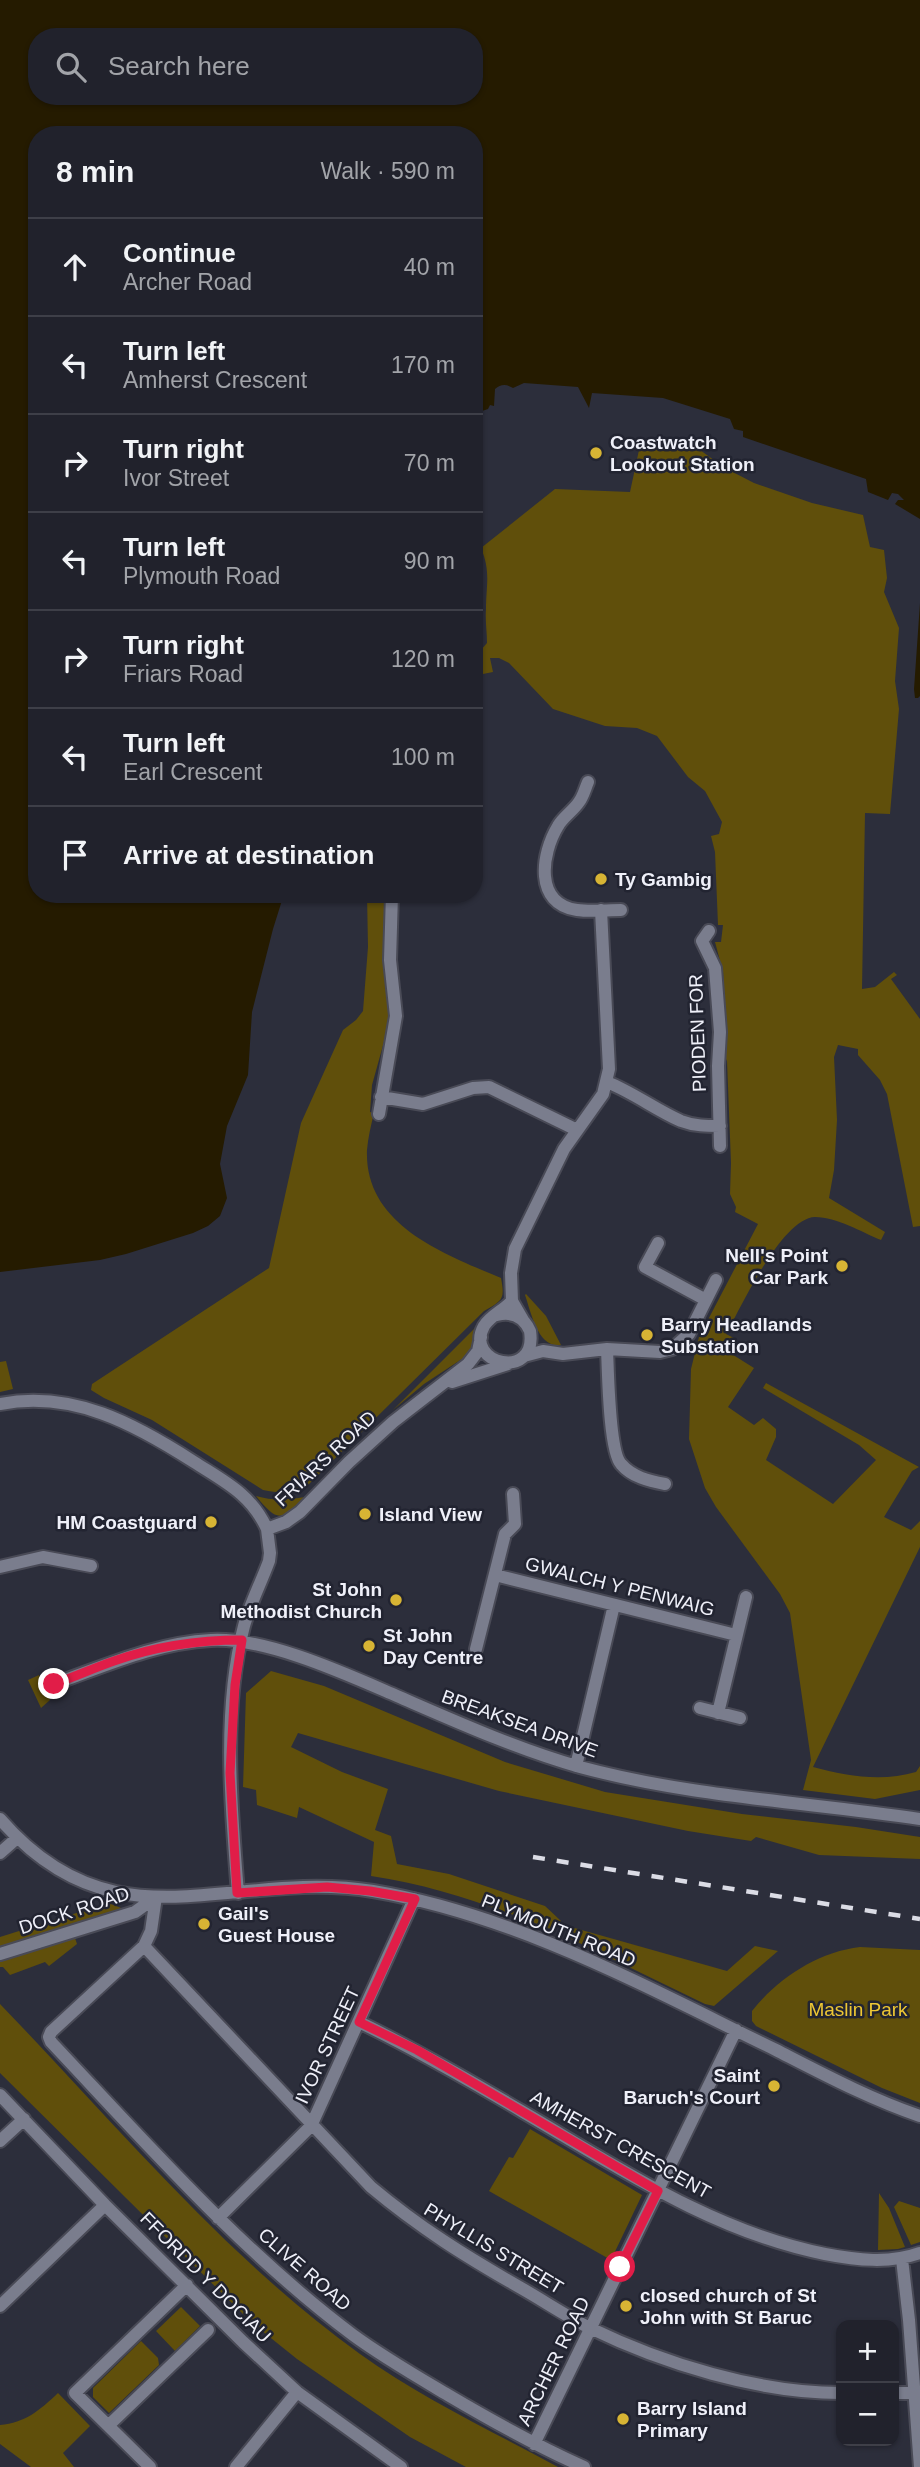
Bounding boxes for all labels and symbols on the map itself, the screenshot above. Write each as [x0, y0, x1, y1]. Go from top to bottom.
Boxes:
place label: Coastwatch Lookout Station [610, 432, 755, 475]
marker: Coastwatch Lookout Station [588, 445, 604, 461]
place label: Ty Gambig [615, 869, 712, 890]
marker: Ty Gambig [593, 871, 609, 887]
street label: PIODEN FOR [685, 974, 710, 1092]
place label: Nell's Point Car Park [725, 1245, 829, 1288]
marker: Nell's Point Car Park [834, 1258, 850, 1274]
place label: Barry Headlands Substation [661, 1314, 812, 1357]
marker: Barry Headlands Substation [639, 1327, 655, 1343]
street label: FRIARS ROAD [271, 1406, 380, 1510]
place label: Island View [379, 1504, 482, 1525]
marker: Island View [357, 1506, 373, 1522]
place label: HM Coastguard [57, 1512, 197, 1533]
marker: HM Coastguard [203, 1514, 219, 1530]
street label: GWALCH Y PENWAIG [523, 1553, 717, 1620]
place label: St John Methodist Church [221, 1579, 382, 1622]
marker: St John Methodist Church [388, 1592, 404, 1608]
place label: St John Day Centre [383, 1625, 483, 1668]
marker: St John Day Centre [361, 1638, 377, 1654]
route end [38, 1668, 69, 1699]
street label: BREAKSEA DRIVE [439, 1685, 601, 1762]
street label: DOCK ROAD [16, 1883, 132, 1938]
street label: PLYMOUTH ROAD [479, 1890, 639, 1971]
place label: Gail's Guest House [218, 1903, 335, 1946]
marker: Gail's Guest House [196, 1916, 212, 1932]
street label: IVOR STREET [291, 1983, 364, 2107]
park label: Maslin Park [808, 1999, 908, 2020]
place label: Saint Baruch's Court [624, 2065, 761, 2108]
marker: Saint Baruch's Court [766, 2078, 782, 2094]
street label: AMHERST CRESCENT [527, 2086, 715, 2203]
street label: PHYLLIS STREET [420, 2199, 567, 2298]
street label: FFORDD Y DOCIAU [136, 2208, 275, 2347]
street label: CLIVE ROAD [254, 2224, 355, 2315]
route start [604, 2251, 635, 2282]
place label: closed church of St John with St Baruc [640, 2285, 817, 2328]
street label: ARCHER ROAD [513, 2294, 594, 2429]
marker: closed church of St John with St Baruc [618, 2298, 634, 2314]
place label: Barry Island Primary [637, 2398, 747, 2441]
marker: Barry Island Primary [615, 2411, 631, 2427]

